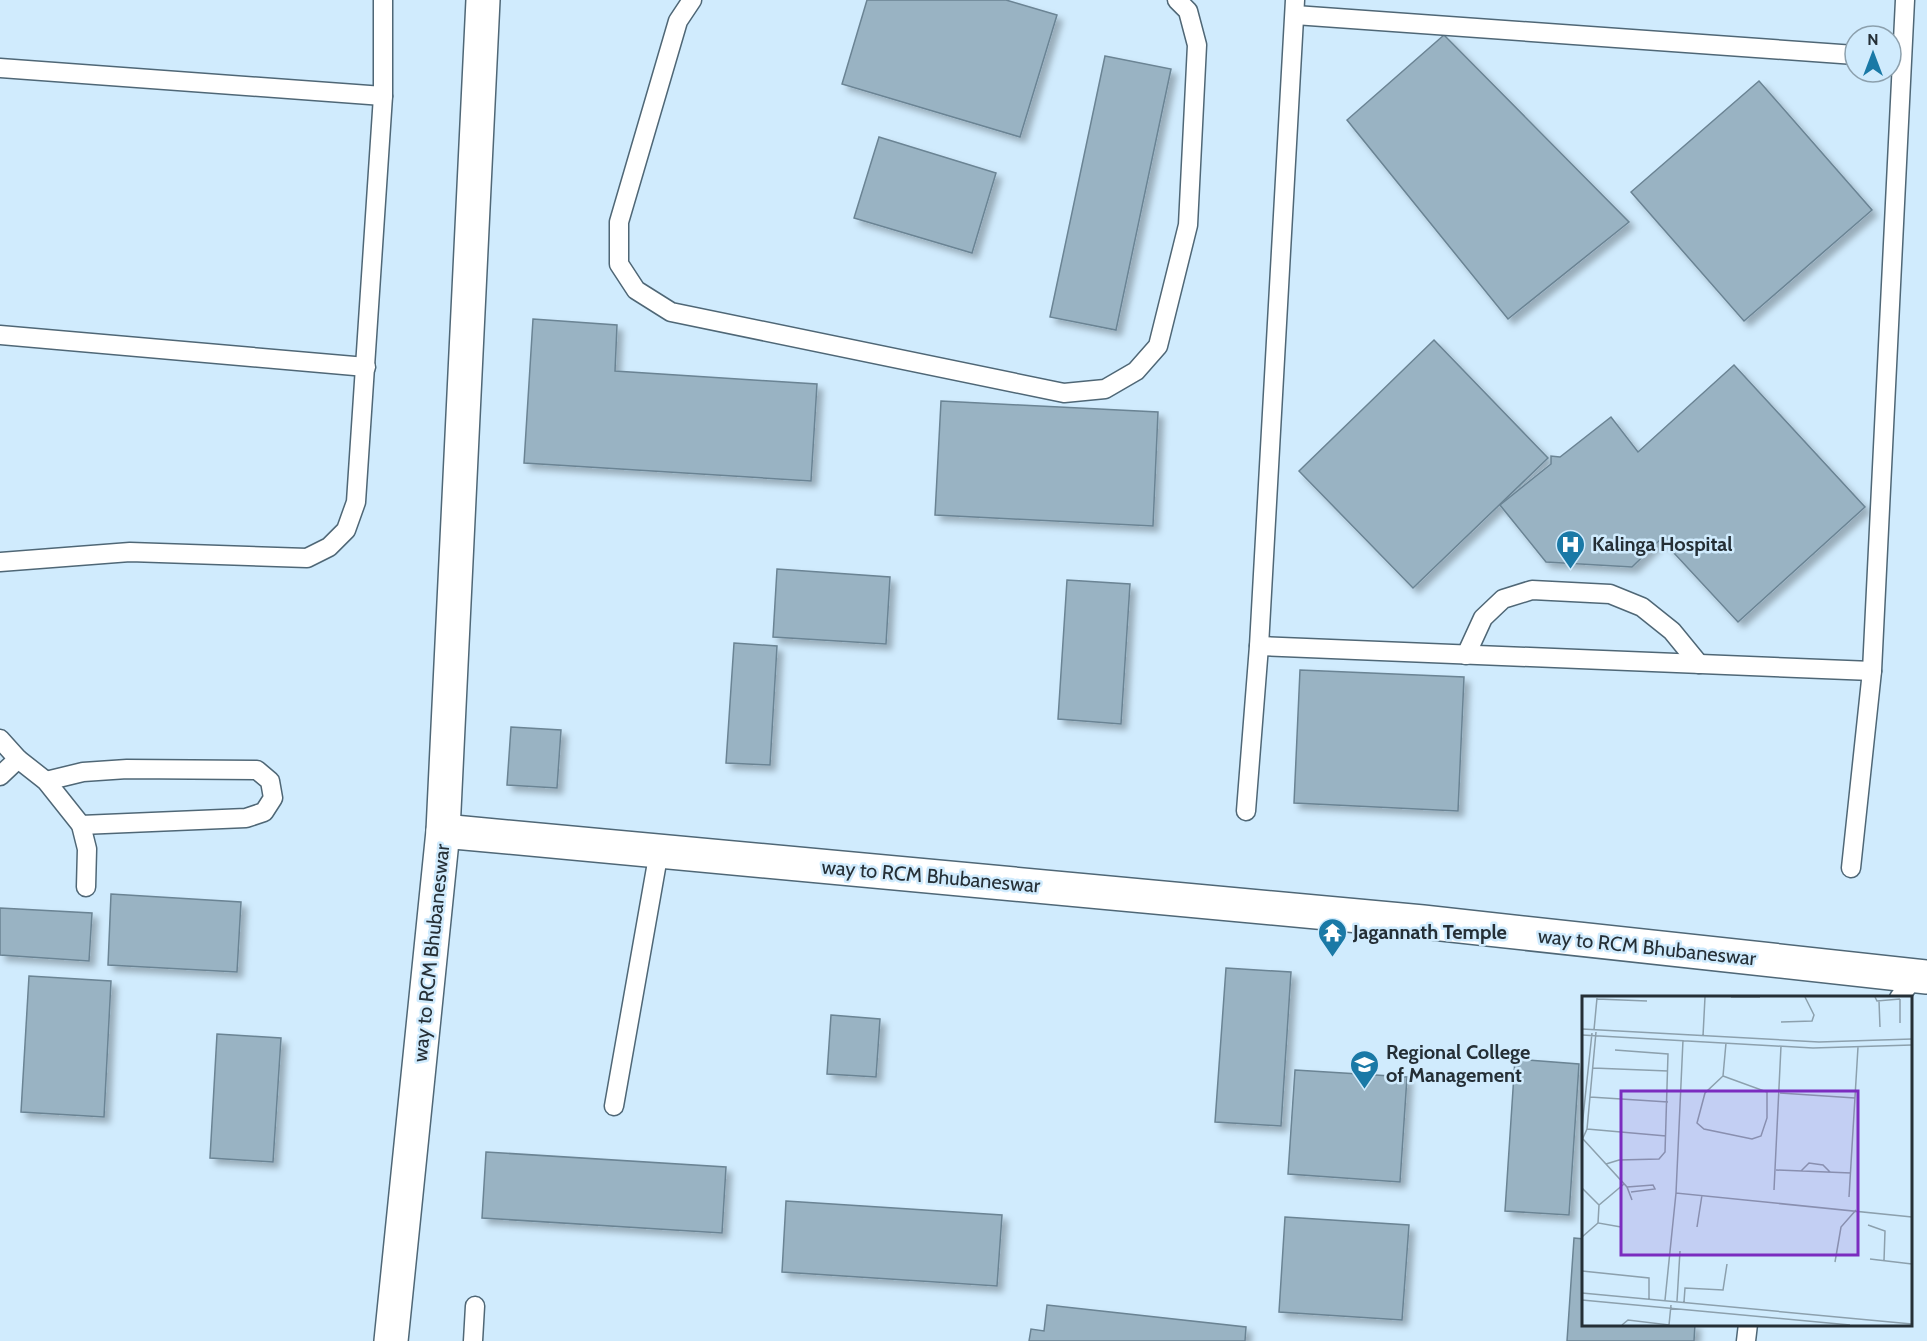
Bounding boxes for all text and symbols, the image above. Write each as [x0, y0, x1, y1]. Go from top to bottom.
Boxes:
north arrow [1843, 24, 1903, 84]
text: N [1867, 30, 1879, 49]
hospital icon: Kalinga Hospital [1555, 528, 1587, 570]
place label: Kalinga Hospital [1592, 532, 1733, 556]
street label: way to RCM Bhubaneswar [408, 842, 454, 1063]
street label: way to RCM Bhubaneswar [821, 854, 1042, 898]
temple icon: Jagannath Temple [1316, 916, 1348, 958]
place label: Jagannath Temple [1352, 920, 1507, 944]
street label: way to RCM Bhubaneswar [1537, 924, 1758, 970]
inset map [1582, 996, 1912, 1326]
place label: Regional College of Management [1386, 1040, 1530, 1087]
school or university icon: Regional College of Management [1349, 1048, 1381, 1090]

